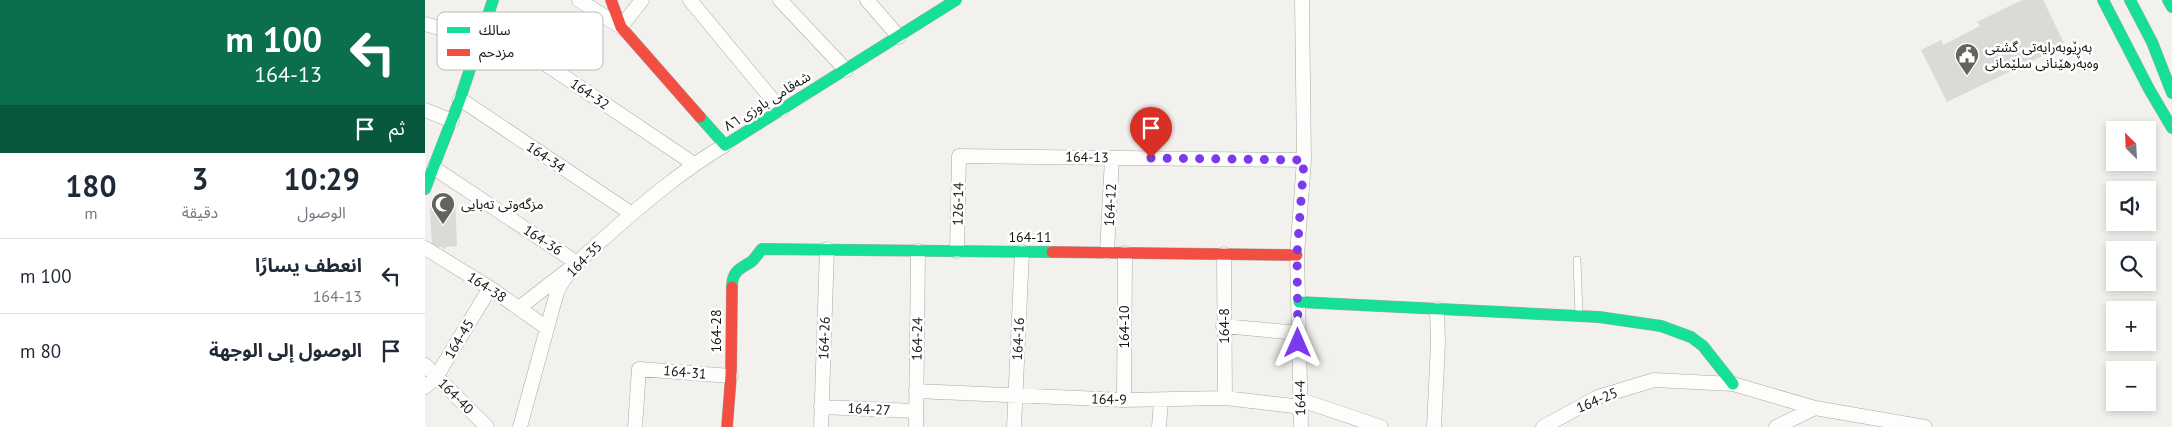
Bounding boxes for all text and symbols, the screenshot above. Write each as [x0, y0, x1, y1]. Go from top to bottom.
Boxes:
legend [437, 12, 603, 70]
text: 100 m [225, 16, 322, 62]
icon: left [340, 20, 405, 85]
text: سالك [479, 21, 511, 39]
place label: بەڕێوبەرایەتی گشتی وەبەرهێنانی سلێمانی [1985, 38, 2099, 72]
public building icon: بەڕێوبەرایەتی گشتی وەبەرهێنانی سلێمانی [1954, 42, 1980, 76]
text: مزدحم [479, 43, 514, 63]
text: 164-13 [254, 60, 322, 88]
street label: شەقامی باوزی ٨٦ [720, 67, 814, 135]
street label: 164-32 [567, 74, 613, 114]
pin [1130, 107, 1172, 158]
icon: arrive [1137, 114, 1165, 142]
icon: arrive [351, 115, 379, 143]
text: ثم [389, 116, 405, 140]
north arrow [2106, 121, 2156, 171]
map controls [2106, 121, 2156, 411]
street label: 164-34 [523, 137, 569, 177]
street label: 164-13 [1065, 148, 1109, 166]
text: 3 [191, 159, 208, 198]
text: 10:29 [284, 159, 360, 198]
text: 180 [65, 166, 116, 205]
button: sound [2106, 181, 2156, 231]
street label: 126-14 [949, 182, 967, 226]
street label: 164-12 [1100, 183, 1120, 227]
mosque icon: مزگەوتی تەبایی [430, 191, 456, 225]
place label: مزگەوتی تەبایی [461, 195, 544, 213]
text: دقيقة [182, 202, 218, 222]
text: الوصول [297, 202, 346, 222]
text: m [84, 203, 97, 223]
street label: 164-36 [520, 221, 566, 259]
street label: 164-11 [1008, 228, 1052, 246]
street label: 164-35 [562, 237, 606, 281]
button: search [2106, 241, 2156, 291]
text: انعطف يسارًا [255, 253, 362, 277]
icon: left [377, 262, 405, 290]
text: 100 m [20, 264, 72, 288]
street label: 164-38 [464, 268, 510, 306]
text: 164-13 [313, 286, 362, 306]
button: + [2106, 301, 2156, 351]
street label: 164-10 [1115, 305, 1133, 349]
street label: 164-8 [1215, 308, 1233, 344]
street label: 164-28 [707, 309, 725, 353]
street label: 164-45 [440, 316, 478, 362]
street label: 164-26 [814, 316, 834, 360]
position arrow [1271, 316, 1323, 368]
street label: 164-24 [908, 317, 926, 361]
street label: 164-16 [1008, 317, 1028, 361]
icon: arrive [377, 337, 405, 365]
text: الوصول إلى الوجهة [209, 338, 362, 362]
text: 80 m [20, 339, 61, 363]
street label: 164-31 [663, 361, 707, 383]
button: − [2106, 361, 2156, 411]
street label: 164-40 [434, 374, 478, 418]
street label: 164-4 [1291, 380, 1309, 416]
street label: 164-25 [1574, 383, 1620, 417]
street label: 164-9 [1091, 389, 1127, 409]
street label: 164-27 [847, 399, 891, 419]

